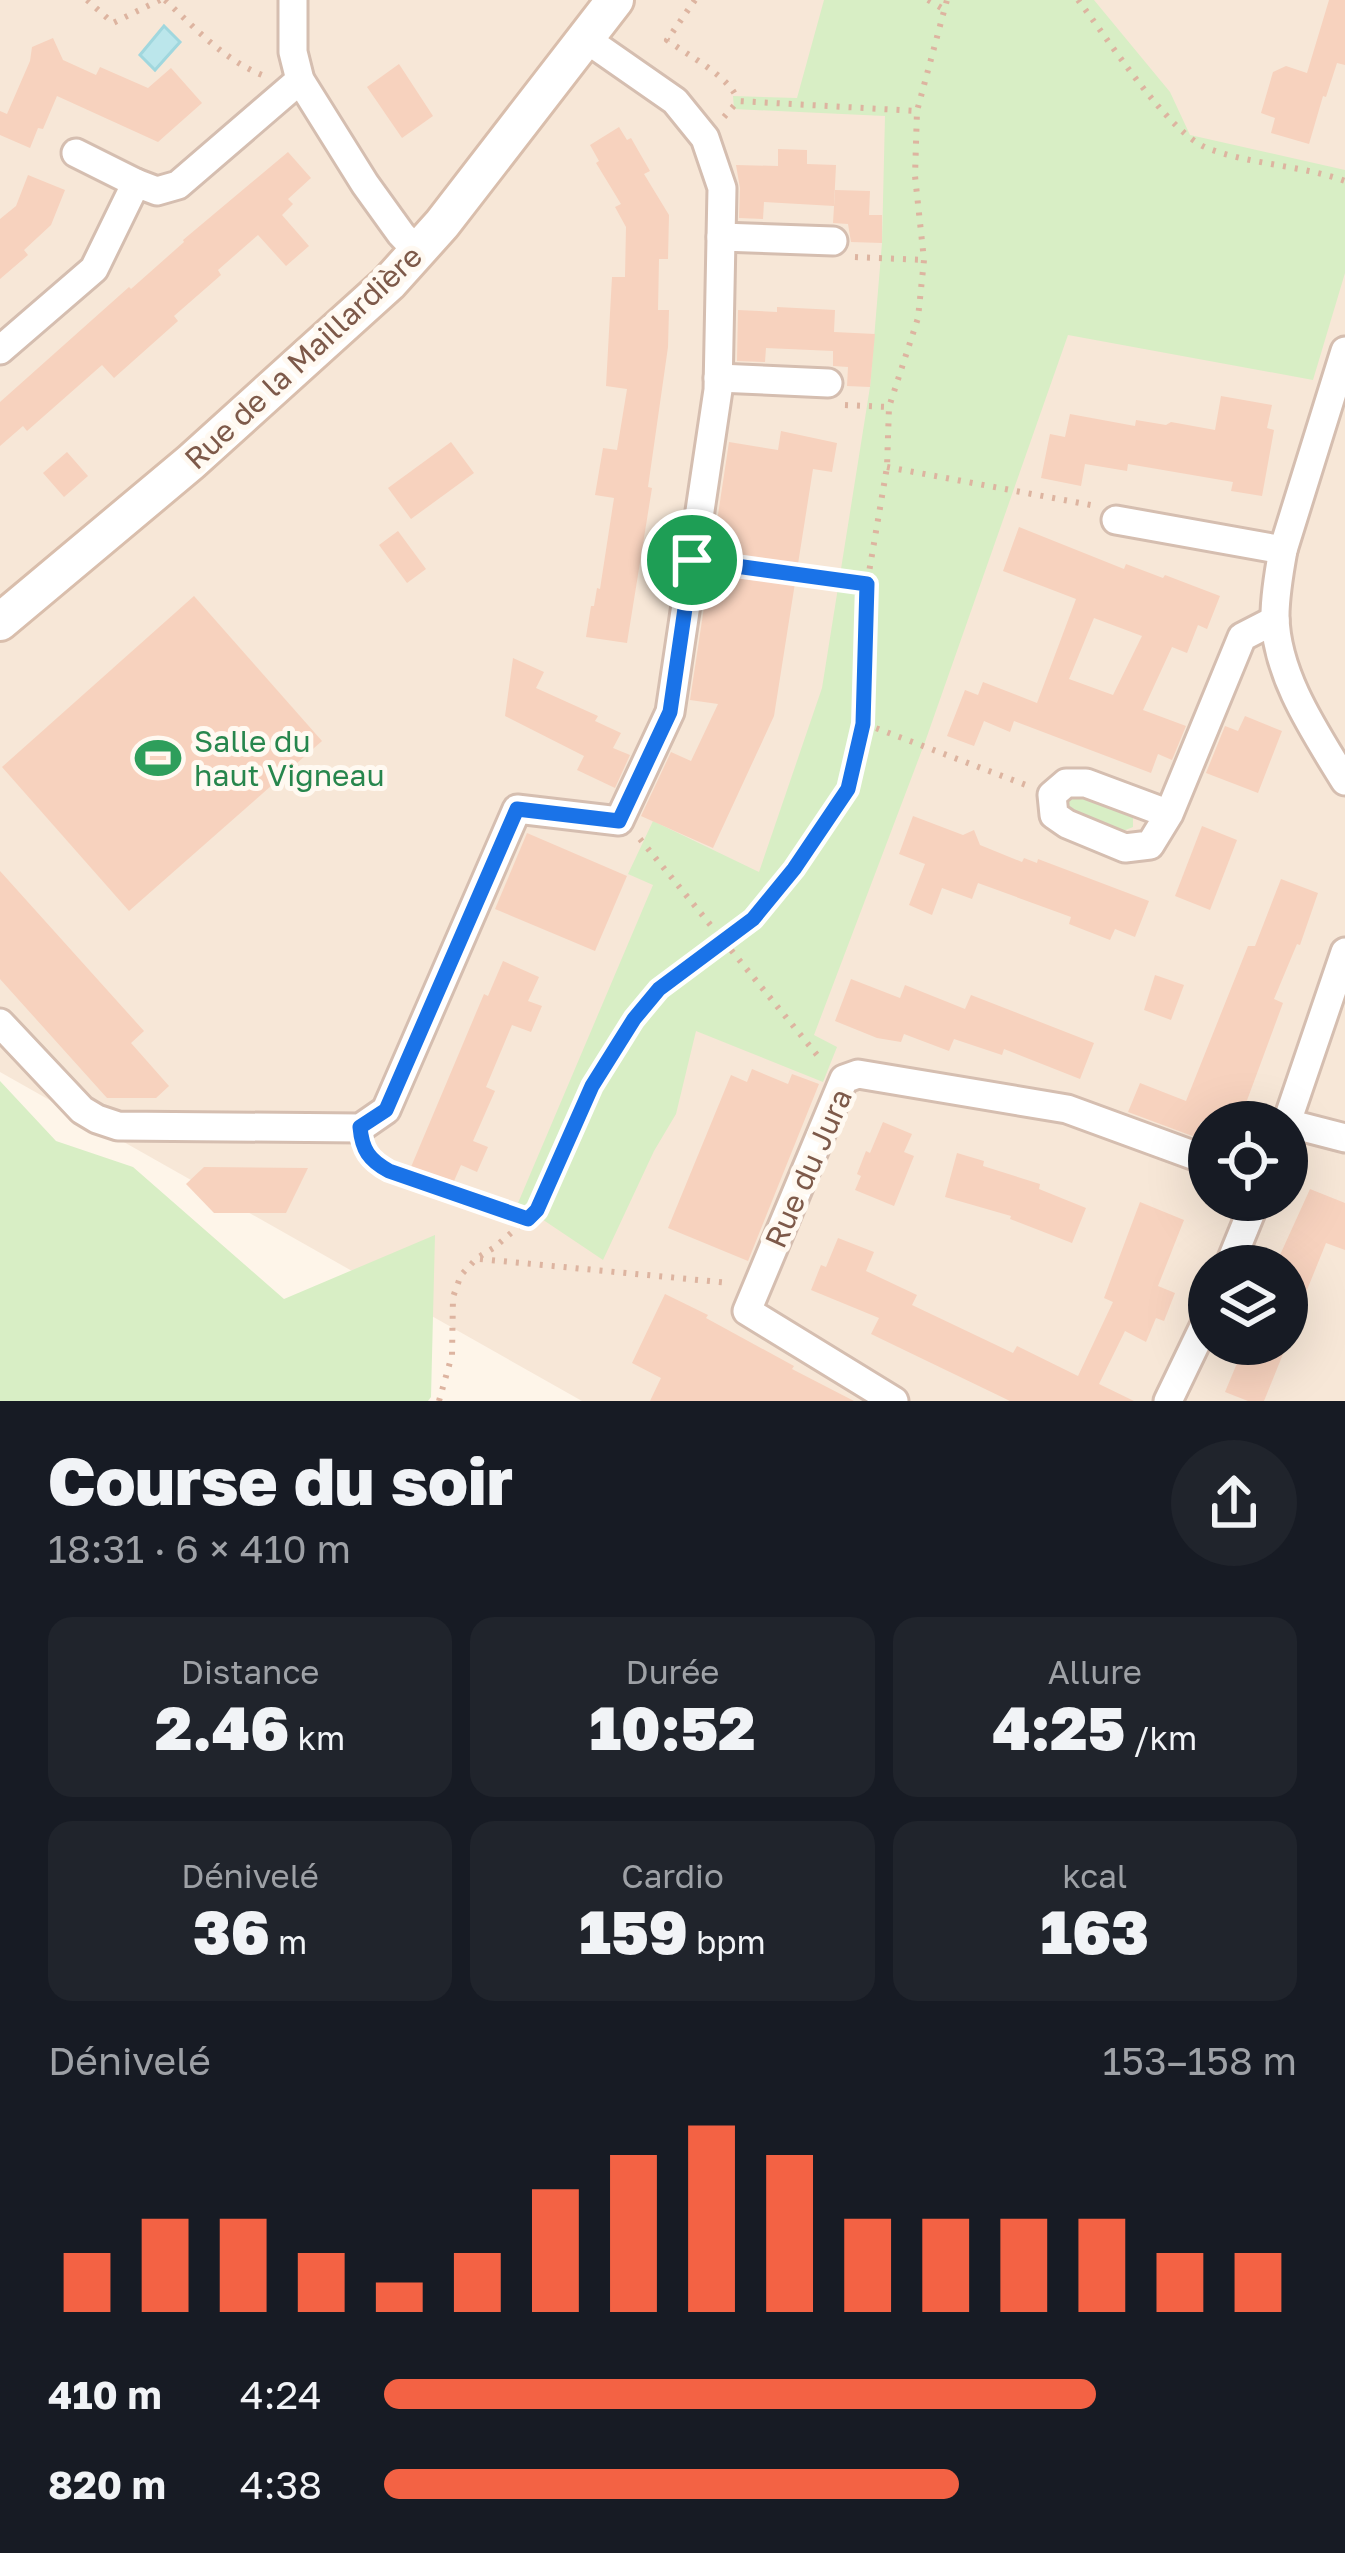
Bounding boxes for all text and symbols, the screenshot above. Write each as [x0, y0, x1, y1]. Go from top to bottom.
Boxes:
street label: Rue de la Maillardière [177, 238, 429, 476]
pin [641, 509, 743, 611]
icon: arrive [659, 527, 725, 593]
place label: Salle du haut Vigneau [194, 723, 385, 793]
sports icon: Salle du haut Vigneau [133, 733, 183, 783]
street label: Rue du Jura [757, 1083, 859, 1253]
map controls [1188, 1101, 1308, 1365]
button: locate [1188, 1101, 1308, 1221]
button: layers [1188, 1245, 1308, 1365]
text: Course du soir [48, 1440, 513, 1520]
button: share [1171, 1440, 1297, 1566]
text: 18:31 · 6 × 410 m [48, 1525, 351, 1572]
text: Distance [181, 1652, 320, 1691]
text: Durée [626, 1652, 719, 1691]
text: Allure [1048, 1652, 1142, 1691]
text: 2.46 [155, 1691, 289, 1763]
text: 10:52 [589, 1691, 756, 1763]
text: 4:25 [992, 1691, 1125, 1763]
text: km [289, 1718, 345, 1757]
text: /km [1125, 1718, 1197, 1757]
text: Dénivelé [181, 1856, 319, 1895]
text: Cardio [621, 1856, 724, 1895]
text: kcal [1062, 1856, 1127, 1895]
text: 36 [193, 1895, 270, 1967]
text: 159 [579, 1895, 688, 1967]
text: 163 [1041, 1895, 1149, 1967]
text: m [270, 1922, 307, 1961]
text: bpm [688, 1922, 766, 1961]
text: Dénivelé [48, 2037, 211, 2084]
text: 153–158 m [1102, 2037, 1297, 2084]
text: 410 m [48, 2371, 162, 2418]
text: 4:24 [240, 2371, 322, 2418]
text: 820 m [48, 2461, 166, 2508]
text: 4:38 [240, 2461, 322, 2508]

